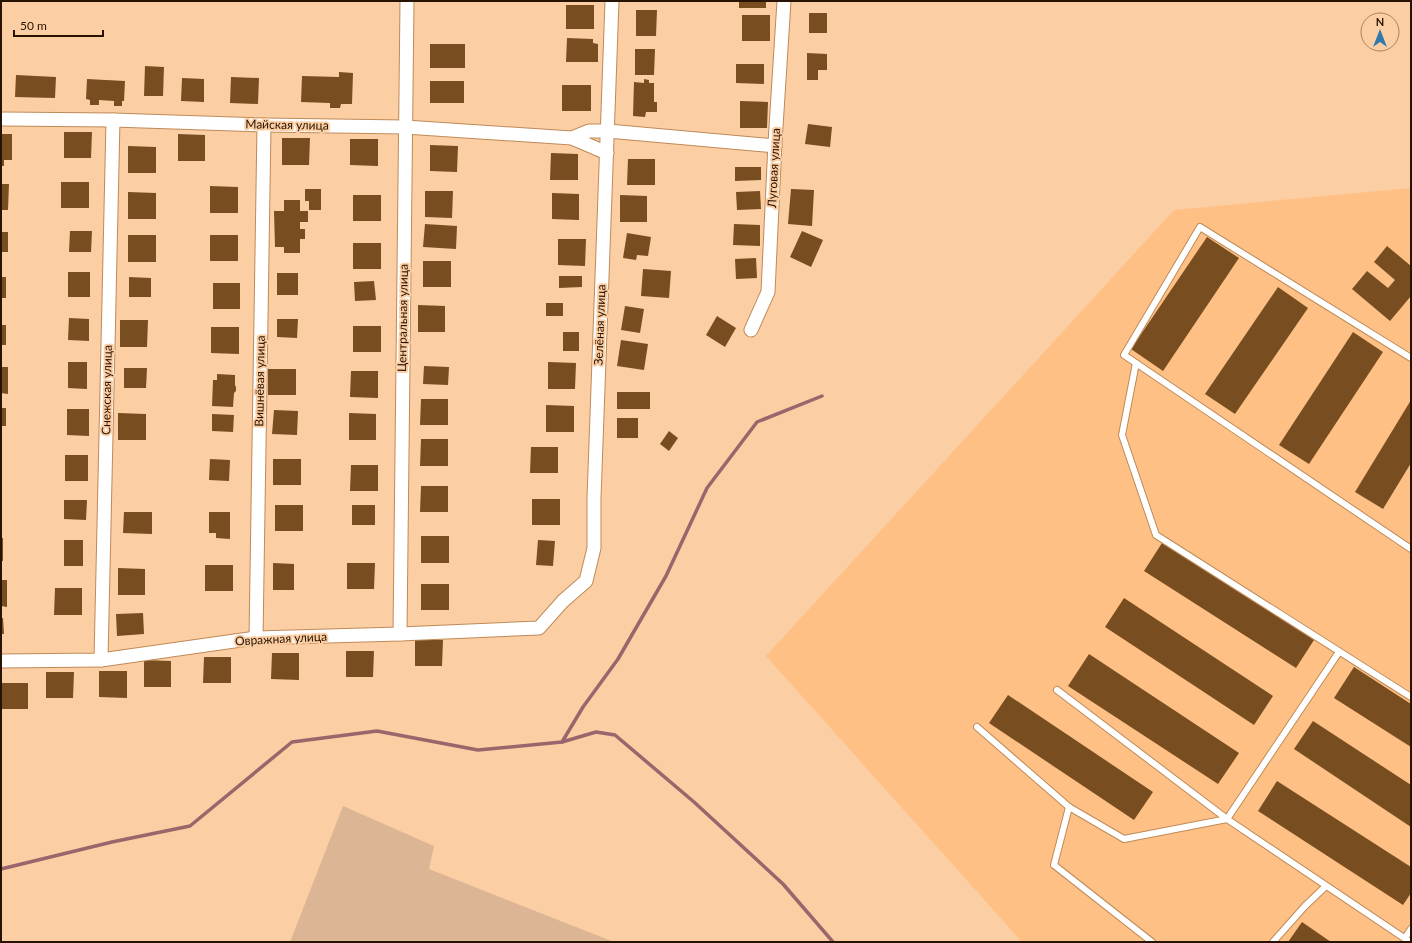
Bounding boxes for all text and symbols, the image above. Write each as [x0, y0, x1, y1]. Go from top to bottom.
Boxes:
scale bar [14, 12, 103, 38]
north arrow [1360, 12, 1400, 52]
text: N [1376, 15, 1384, 28]
text: 50 m [20, 18, 47, 33]
street label: Майская улица [245, 116, 329, 133]
street label: Луговая улица [764, 128, 783, 209]
street label: Центральная улица [394, 264, 411, 372]
street label: Зелёная улица [591, 284, 608, 366]
street label: Вишнёвая улица [251, 335, 268, 427]
street label: Снежская улица [98, 345, 115, 435]
street label: Овражная улица [235, 629, 327, 648]

